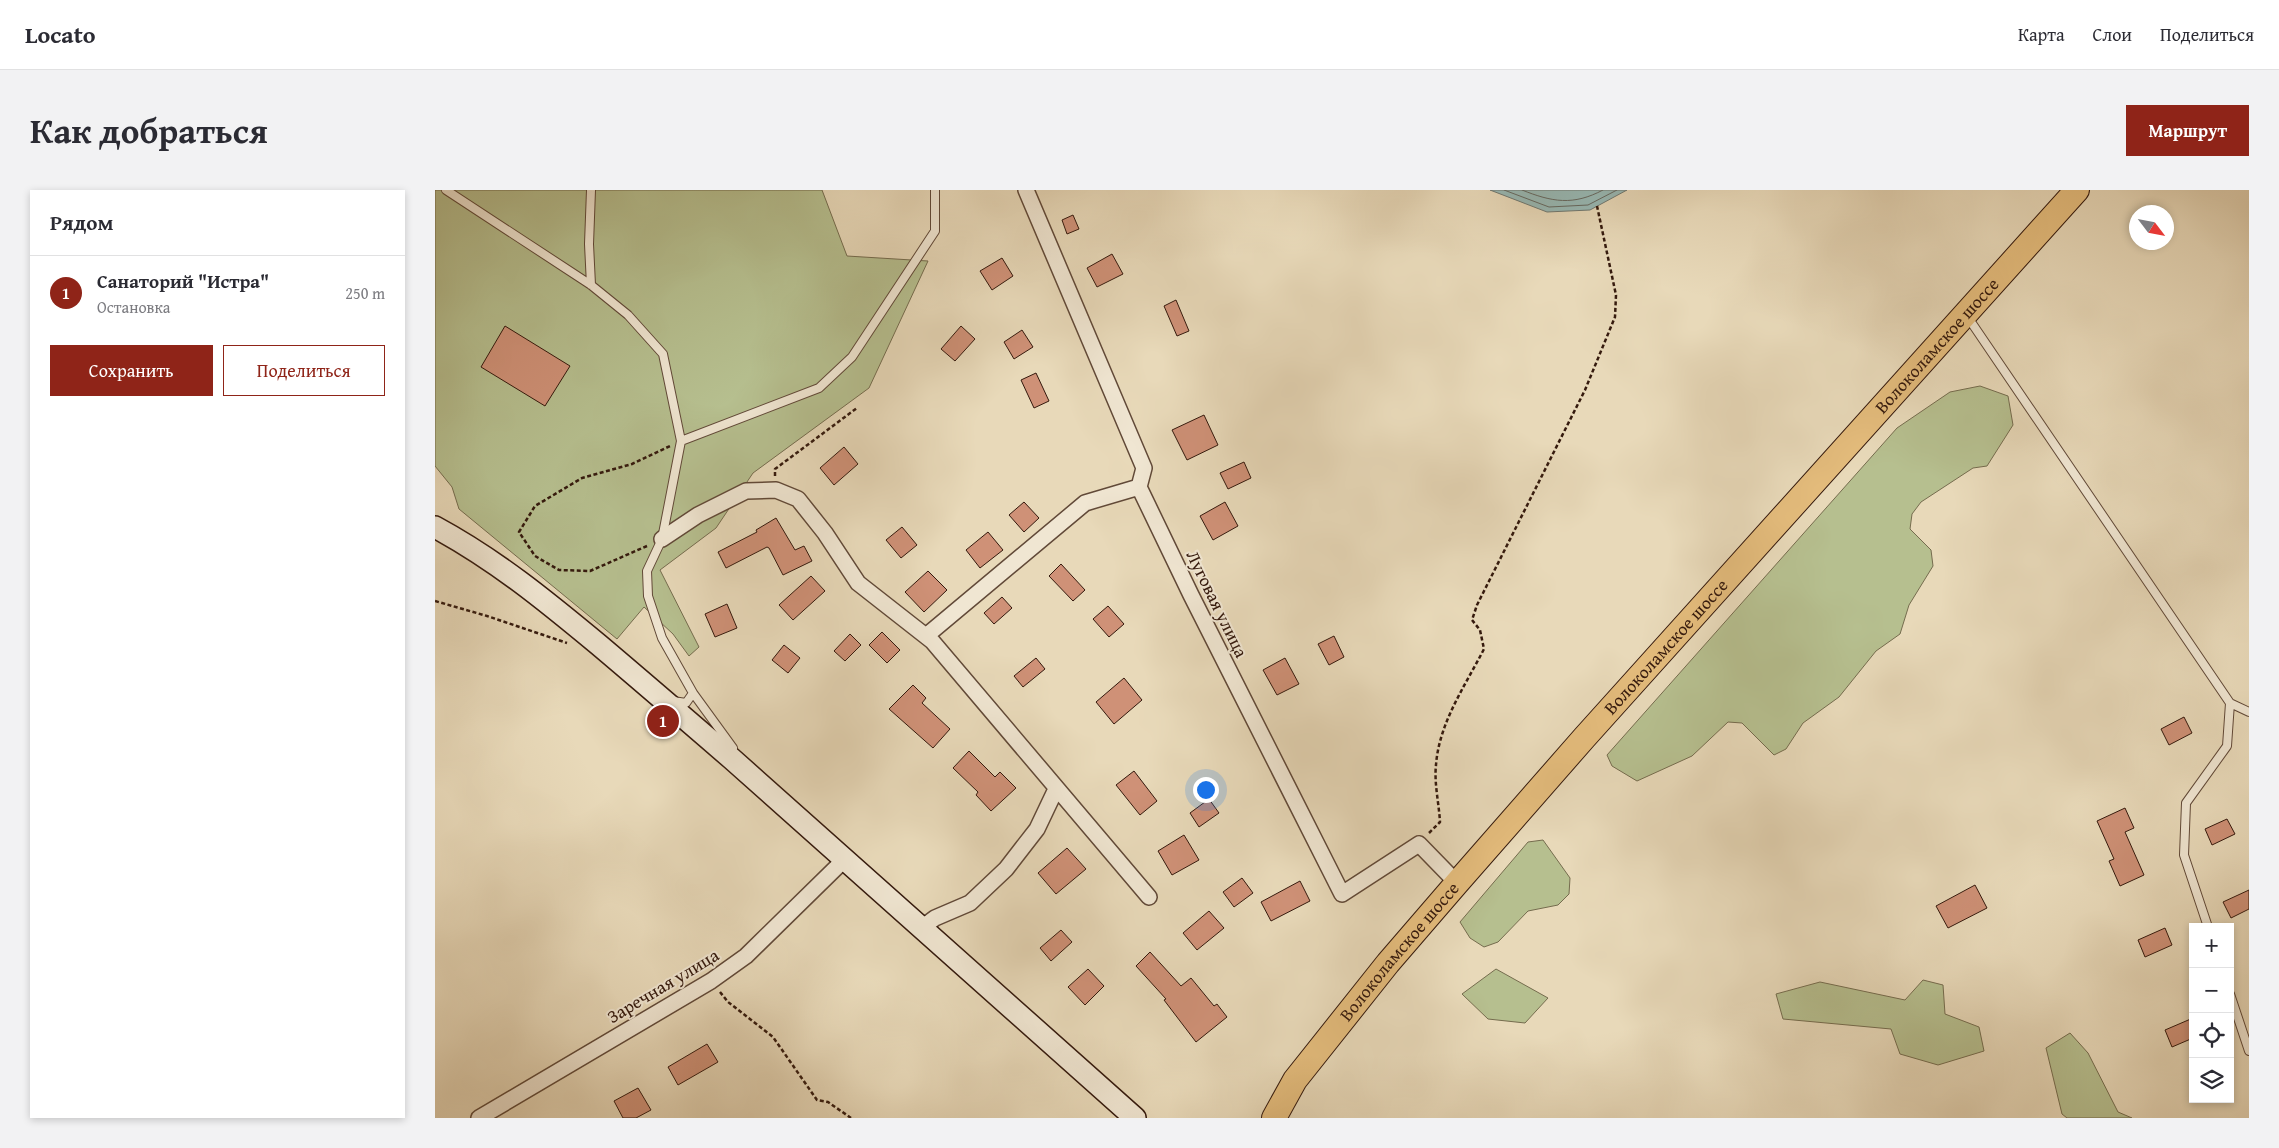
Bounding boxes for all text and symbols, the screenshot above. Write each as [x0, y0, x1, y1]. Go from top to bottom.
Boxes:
text: Locato [25, 17, 96, 52]
text: Карта [2018, 21, 2065, 48]
text: Слои [2093, 21, 2132, 48]
text: Поделиться [2160, 21, 2254, 48]
text: Как добраться [30, 105, 268, 156]
button: Маршрут [2126, 105, 2249, 156]
north arrow [2129, 205, 2174, 250]
text: Рядом [50, 207, 113, 238]
text: Санаторий "Истра" [97, 267, 269, 295]
street label: Волоколамское шоссе [1868, 271, 2005, 419]
text: 1 [62, 281, 70, 305]
text: 250 m [345, 281, 385, 305]
text: Остановка [97, 295, 170, 319]
button: Сохранить [50, 345, 213, 396]
button: Поделиться [223, 345, 385, 396]
street label: Луговая улица [1180, 546, 1255, 662]
street label: Волоколамское шоссе [1597, 572, 1734, 720]
pin: 1 [647, 702, 679, 740]
your location [1193, 777, 1219, 803]
street label: Волоколамское шоссе [1333, 875, 1465, 1027]
map controls [2189, 923, 2234, 1103]
button: + [2189, 923, 2234, 968]
street label: Заречная улица [602, 941, 724, 1030]
button: − [2189, 968, 2234, 1013]
button: locate [2189, 1013, 2234, 1058]
button: layers [2189, 1058, 2234, 1103]

